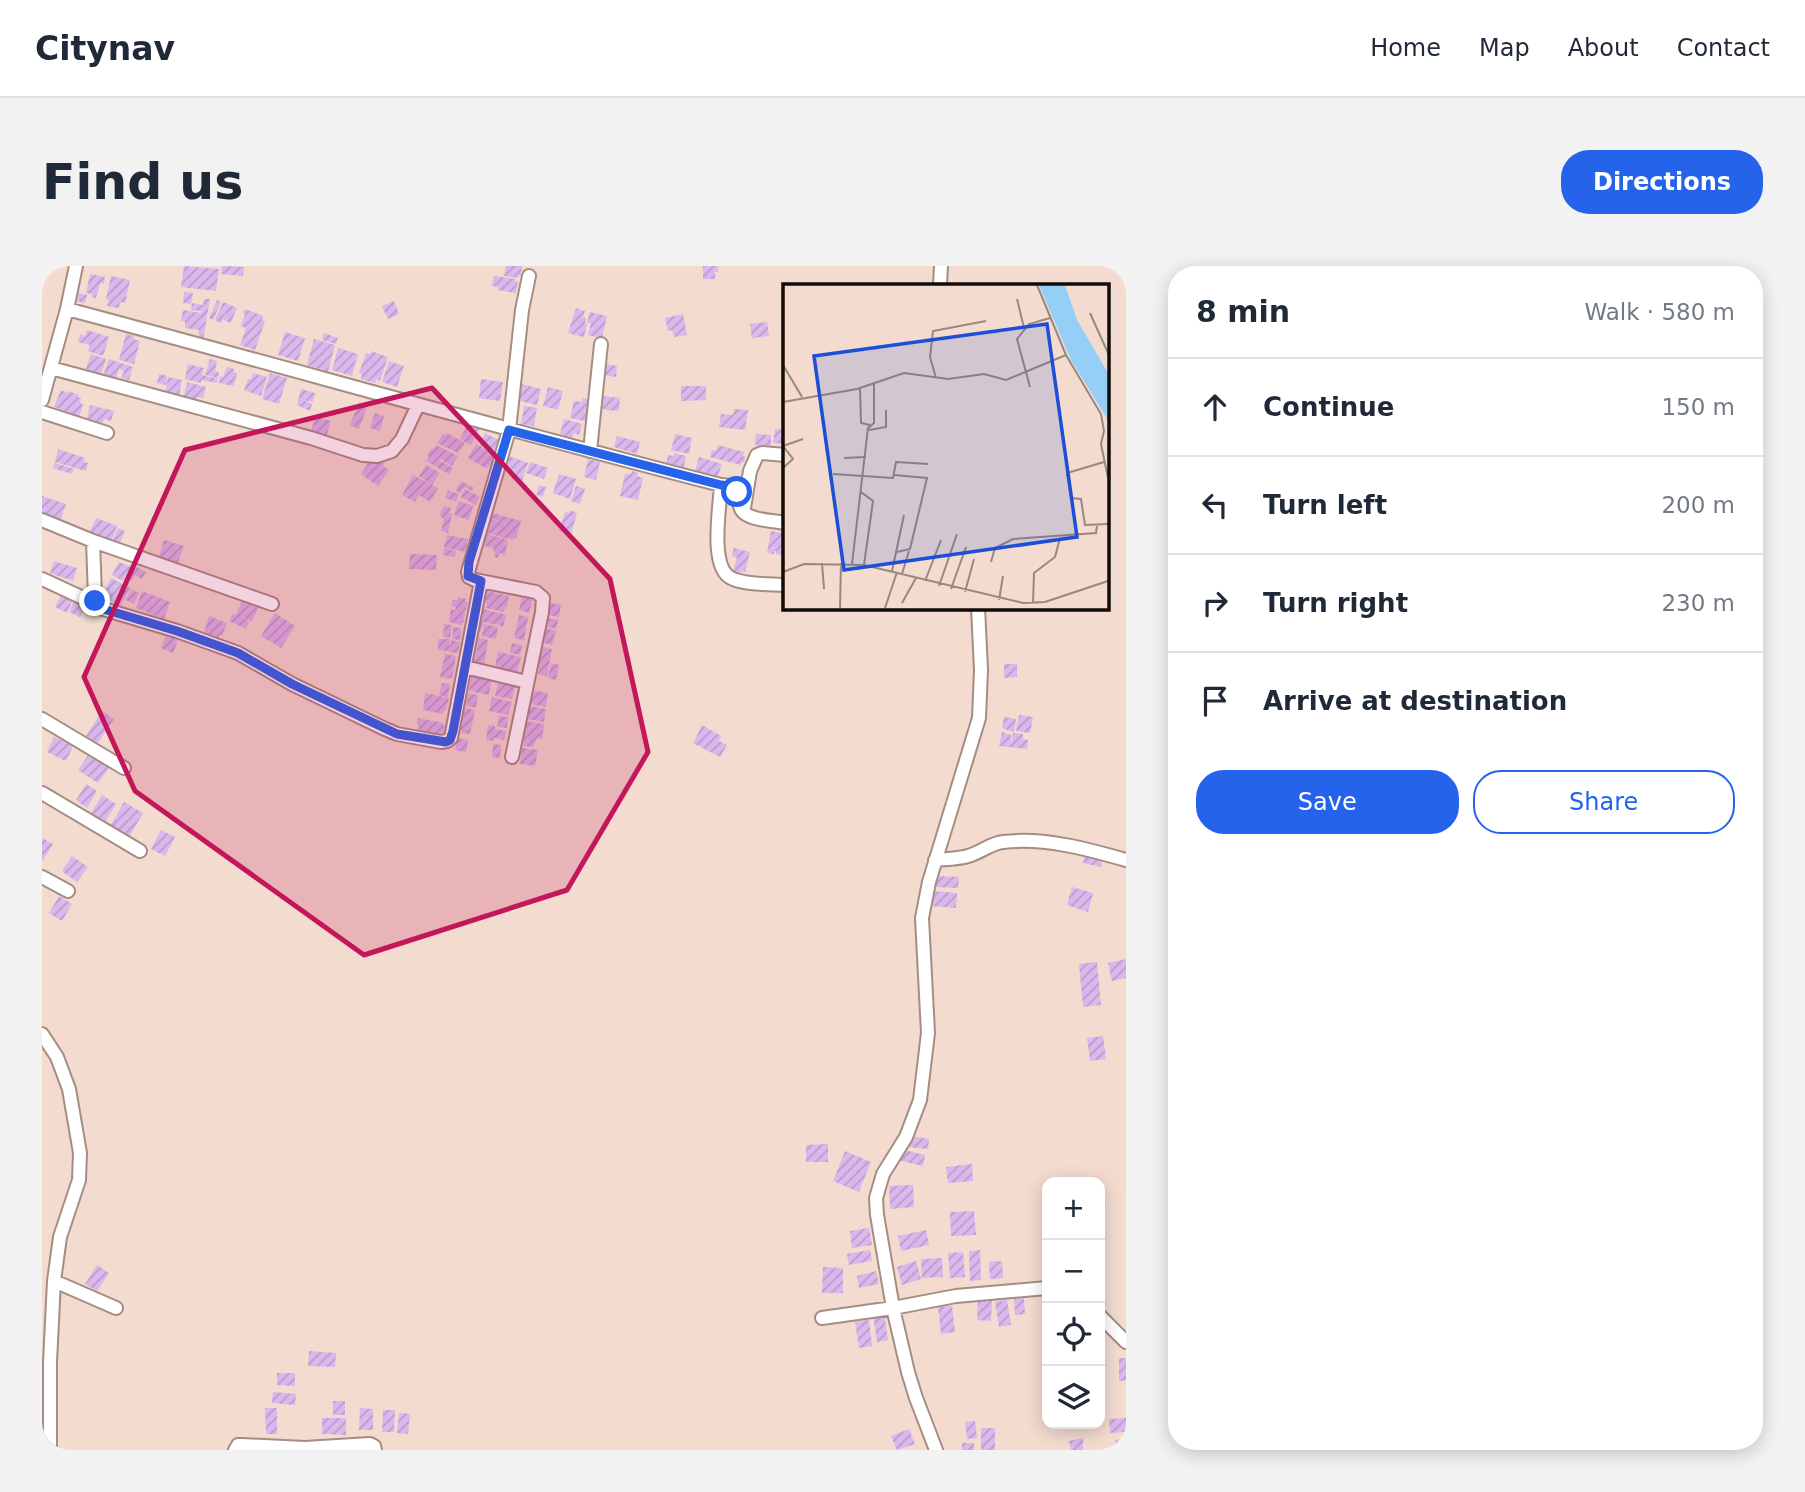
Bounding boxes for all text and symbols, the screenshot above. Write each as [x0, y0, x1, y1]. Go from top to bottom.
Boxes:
text: Citynav [35, 29, 175, 68]
text: Home [1370, 34, 1441, 62]
text: Map [1479, 34, 1530, 62]
text: About [1568, 34, 1639, 62]
text: Contact [1677, 34, 1770, 62]
button: Directions [1561, 150, 1763, 214]
text: Find us [42, 154, 243, 211]
inset map [783, 284, 1108, 609]
text: 8 min [1196, 294, 1290, 329]
text: Walk · 580 m [1584, 299, 1735, 325]
icon: ahead [1196, 388, 1234, 426]
text: Continue [1263, 392, 1394, 422]
text: 150 m [1661, 394, 1735, 420]
route start [721, 476, 752, 507]
icon: left [1196, 486, 1234, 524]
text: Turn left [1263, 490, 1387, 520]
text: 200 m [1661, 492, 1735, 518]
icon: right [1196, 584, 1234, 622]
route end [79, 585, 110, 616]
text: Turn right [1263, 588, 1408, 618]
text: 230 m [1661, 590, 1735, 616]
icon: arrive [1196, 682, 1234, 720]
text: Arrive at destination [1263, 686, 1567, 716]
button: Save [1196, 770, 1459, 834]
button: Share [1473, 770, 1735, 834]
map controls [1042, 1177, 1105, 1429]
button: + [1042, 1177, 1105, 1240]
button: − [1042, 1240, 1105, 1303]
button: locate [1042, 1303, 1105, 1366]
button: layers [1042, 1366, 1105, 1429]

